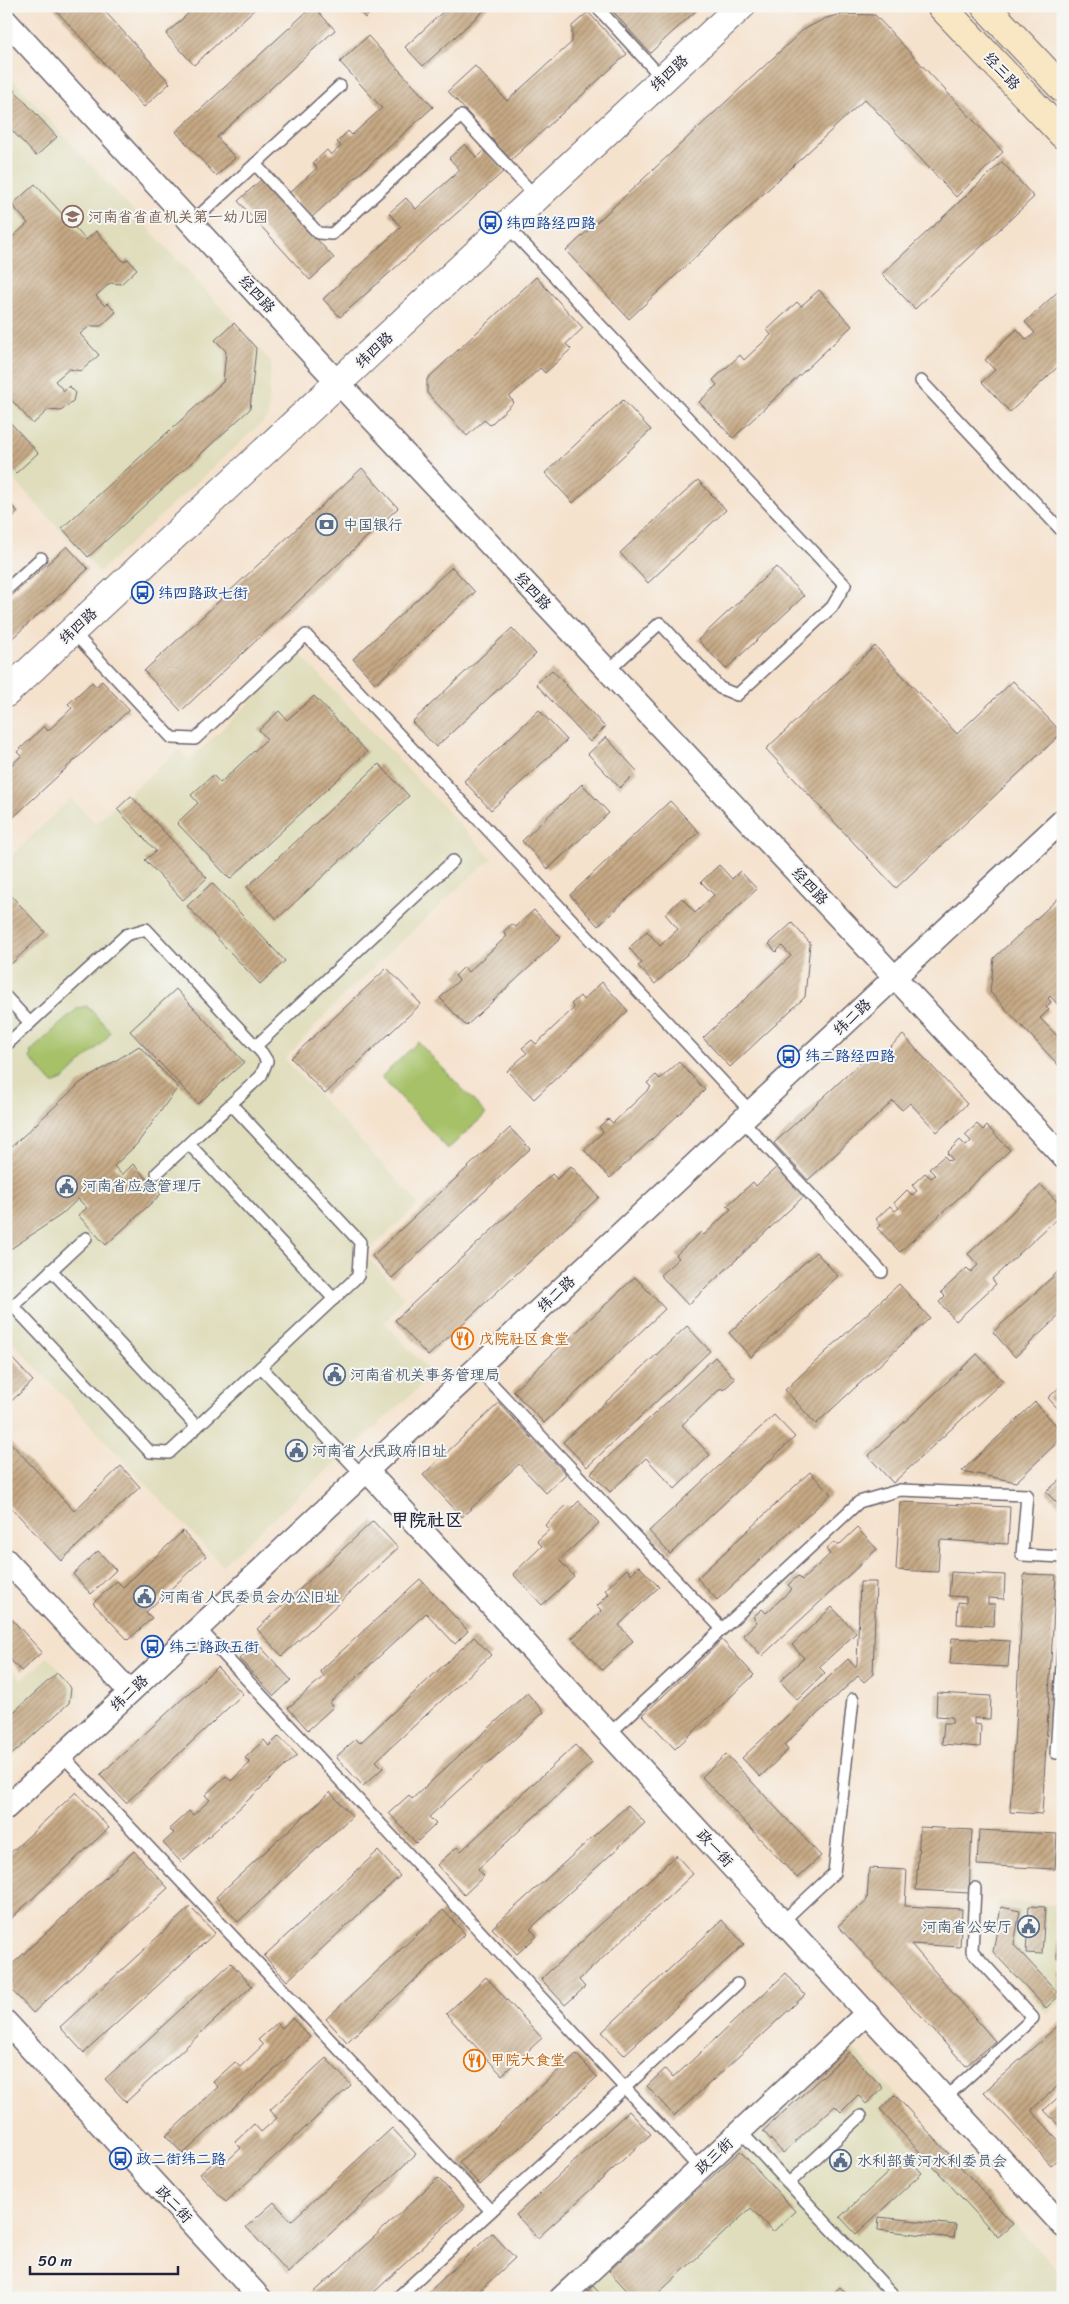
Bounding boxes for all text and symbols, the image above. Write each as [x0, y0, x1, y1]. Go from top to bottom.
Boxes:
street label: 经三路 [977, 46, 1027, 96]
street label: 纬四路 [644, 48, 694, 98]
place label: 河南省省直机关第一幼儿园 [88, 204, 268, 230]
school or university icon: 河南省省直机关第一幼儿园 [60, 205, 84, 229]
place label: 纬四路经四路 [506, 210, 596, 236]
bus stop icon: 纬四路经四路 [478, 211, 502, 235]
street label: 经四路 [232, 269, 282, 319]
street label: 纬四路 [349, 325, 399, 375]
place label: 中国银行 [343, 512, 403, 538]
bank icon: 中国银行 [315, 513, 339, 537]
street label: 经四路 [508, 566, 558, 616]
place label: 纬四路政七街 [158, 580, 248, 606]
bus stop icon: 纬四路政七街 [130, 581, 154, 605]
street label: 纬四路 [53, 601, 103, 651]
street label: 经四路 [785, 861, 835, 911]
street label: 纬二路 [827, 992, 877, 1042]
place label: 纬二路经四路 [805, 1043, 895, 1069]
bus stop icon: 纬二路经四路 [777, 1044, 801, 1068]
place label: 河南省应急管理厅 [82, 1173, 202, 1199]
public building icon: 河南省应急管理厅 [54, 1174, 78, 1198]
street label: 纬二路 [531, 1269, 581, 1319]
place label: 戊院社区食堂 [479, 1326, 569, 1352]
restaurant icon: 戊院社区食堂 [451, 1327, 475, 1351]
place label: 河南省机关事务管理局 [350, 1362, 500, 1388]
public building icon: 河南省机关事务管理局 [322, 1363, 346, 1387]
place label: 河南省人民政府旧址 [312, 1438, 447, 1464]
public building icon: 河南省人民政府旧址 [284, 1439, 308, 1463]
district label: 甲院社区 [391, 1504, 463, 1536]
place label: 河南省人民委员会办公旧址 [160, 1584, 340, 1610]
public building icon: 河南省人民委员会办公旧址 [132, 1585, 156, 1609]
place label: 纬二路政五街 [169, 1634, 259, 1660]
bus stop icon: 纬二路政五街 [141, 1635, 165, 1659]
street label: 纬二路 [104, 1668, 154, 1718]
street label: 政一街 [690, 1823, 740, 1873]
place label: 河南省公安厅 [922, 1914, 1012, 1940]
public building icon: 河南省公安厅 [1016, 1915, 1040, 1939]
place label: 甲院大食堂 [490, 2047, 565, 2073]
restaurant icon: 甲院大食堂 [462, 2048, 486, 2072]
street label: 政三街 [689, 2131, 739, 2181]
place label: 政二街纬二路 [136, 2146, 226, 2172]
bus stop icon: 政二街纬二路 [108, 2147, 132, 2171]
place label: 水利部黄河水利委员会 [857, 2148, 1007, 2174]
public building icon: 水利部黄河水利委员会 [829, 2149, 853, 2173]
street label: 政二街 [149, 2179, 199, 2229]
scale bar [30, 2244, 178, 2276]
text: 50 m [38, 2248, 73, 2274]

